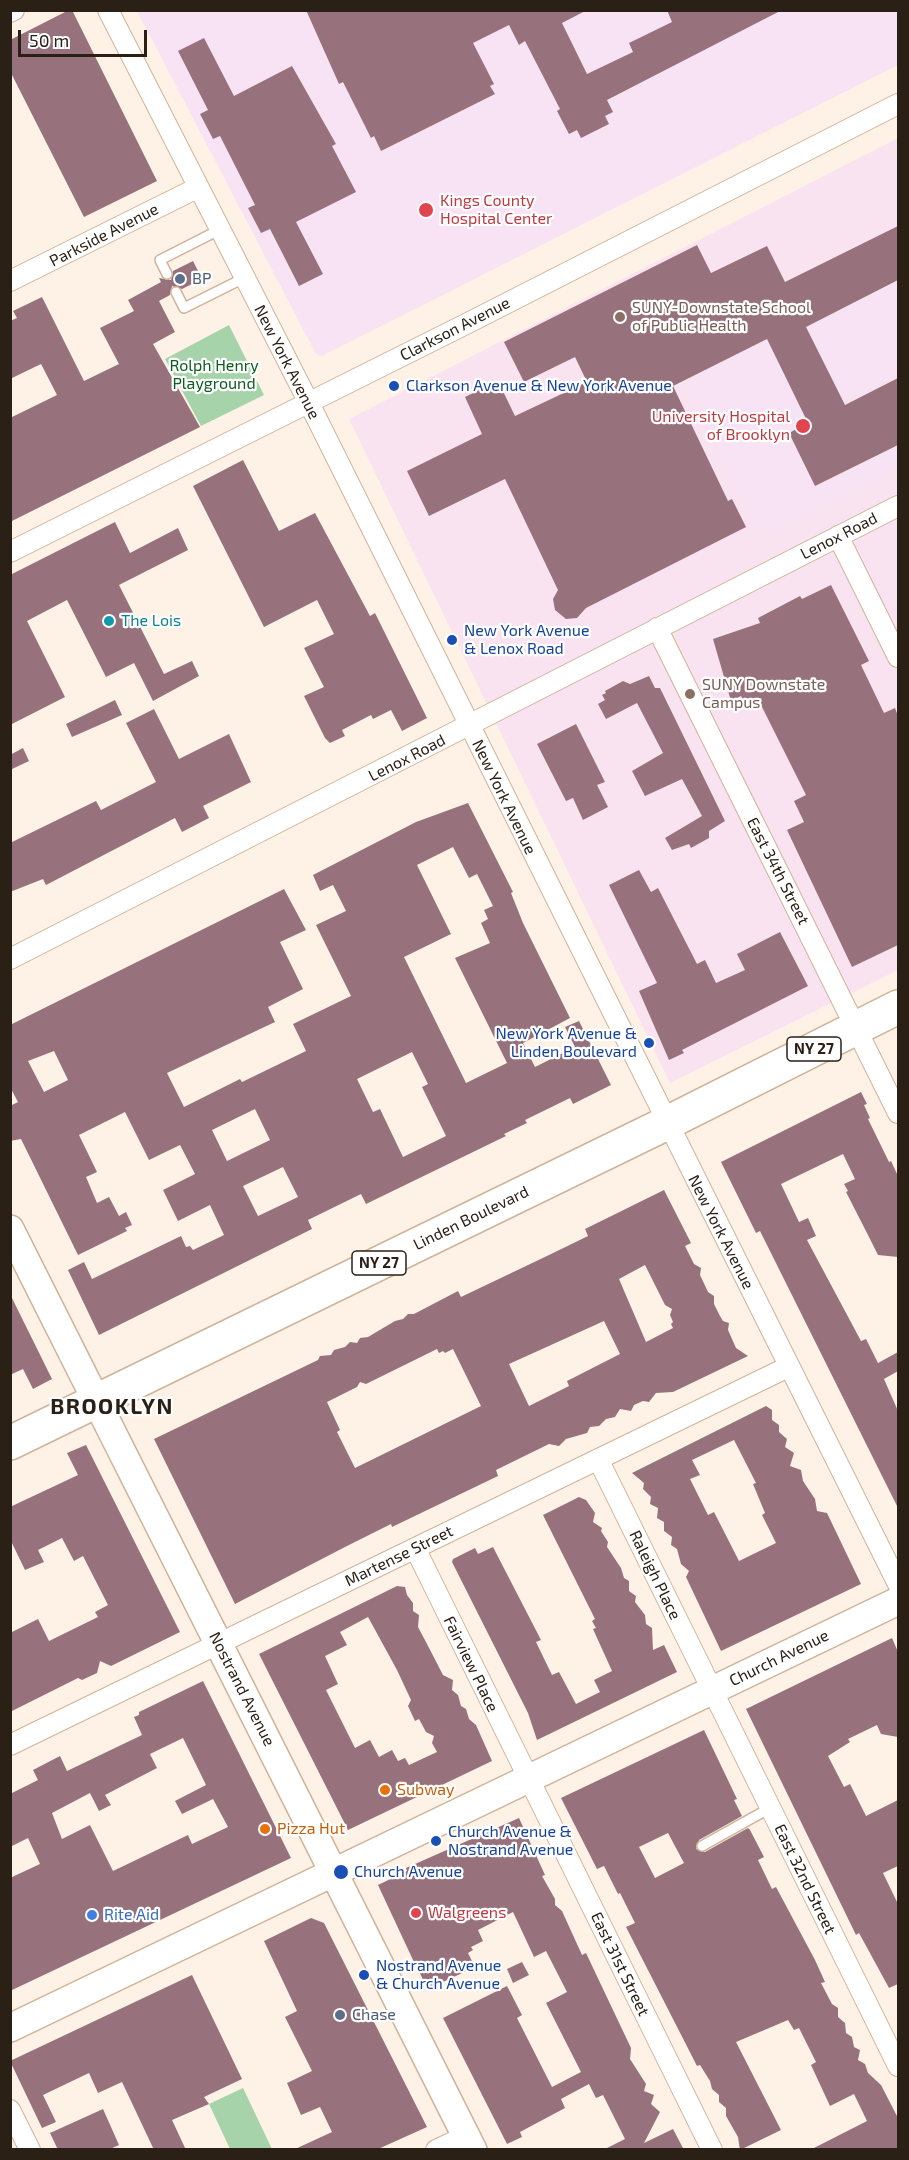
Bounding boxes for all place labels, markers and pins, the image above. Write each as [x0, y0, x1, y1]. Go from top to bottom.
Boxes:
place label: Kings County Hospital Center [440, 191, 552, 229]
marker: Kings County Hospital Center [417, 201, 435, 219]
place label: BP [192, 269, 211, 289]
marker: BP [173, 272, 187, 286]
place label: SUNY-Downstate School of Public Health [632, 298, 811, 336]
marker: SUNY-Downstate School of Public Health [613, 310, 627, 324]
place label: Clarkson Avenue & New York Avenue [406, 376, 672, 396]
marker: Clarkson Avenue & New York Avenue [387, 379, 401, 393]
place label: University Hospital of Brooklyn [652, 407, 790, 445]
marker: University Hospital of Brooklyn [794, 417, 812, 435]
place label: The Lois [121, 611, 181, 631]
marker: The Lois [102, 614, 116, 628]
place label: New York Avenue & Lenox Road [464, 621, 590, 659]
marker: New York Avenue & Lenox Road [445, 633, 459, 647]
place label: SUNY Downstate Campus [702, 675, 825, 713]
marker: SUNY Downstate Campus [683, 687, 697, 701]
place label: New York Avenue & Linden Boulevard [496, 1024, 637, 1062]
marker: New York Avenue & Linden Boulevard [642, 1036, 656, 1050]
place label: Subway [397, 1780, 455, 1800]
marker: Subway [378, 1783, 392, 1797]
place label: Pizza Hut [277, 1819, 345, 1839]
marker: Pizza Hut [258, 1822, 272, 1836]
place label: Church Avenue & Nostrand Avenue [448, 1822, 573, 1860]
marker: Church Avenue & Nostrand Avenue [429, 1834, 443, 1848]
place label: Church Avenue [354, 1862, 462, 1882]
marker: Church Avenue [332, 1863, 350, 1881]
place label: Walgreens [428, 1903, 506, 1923]
place label: Rite Aid [104, 1905, 159, 1925]
marker: Walgreens [409, 1906, 423, 1920]
marker: Rite Aid [85, 1908, 99, 1922]
place label: Nostrand Avenue & Church Avenue [376, 1956, 501, 1994]
marker: Nostrand Avenue & Church Avenue [357, 1968, 371, 1982]
place label: Chase [352, 2005, 396, 2025]
marker: Chase [333, 2008, 347, 2022]

